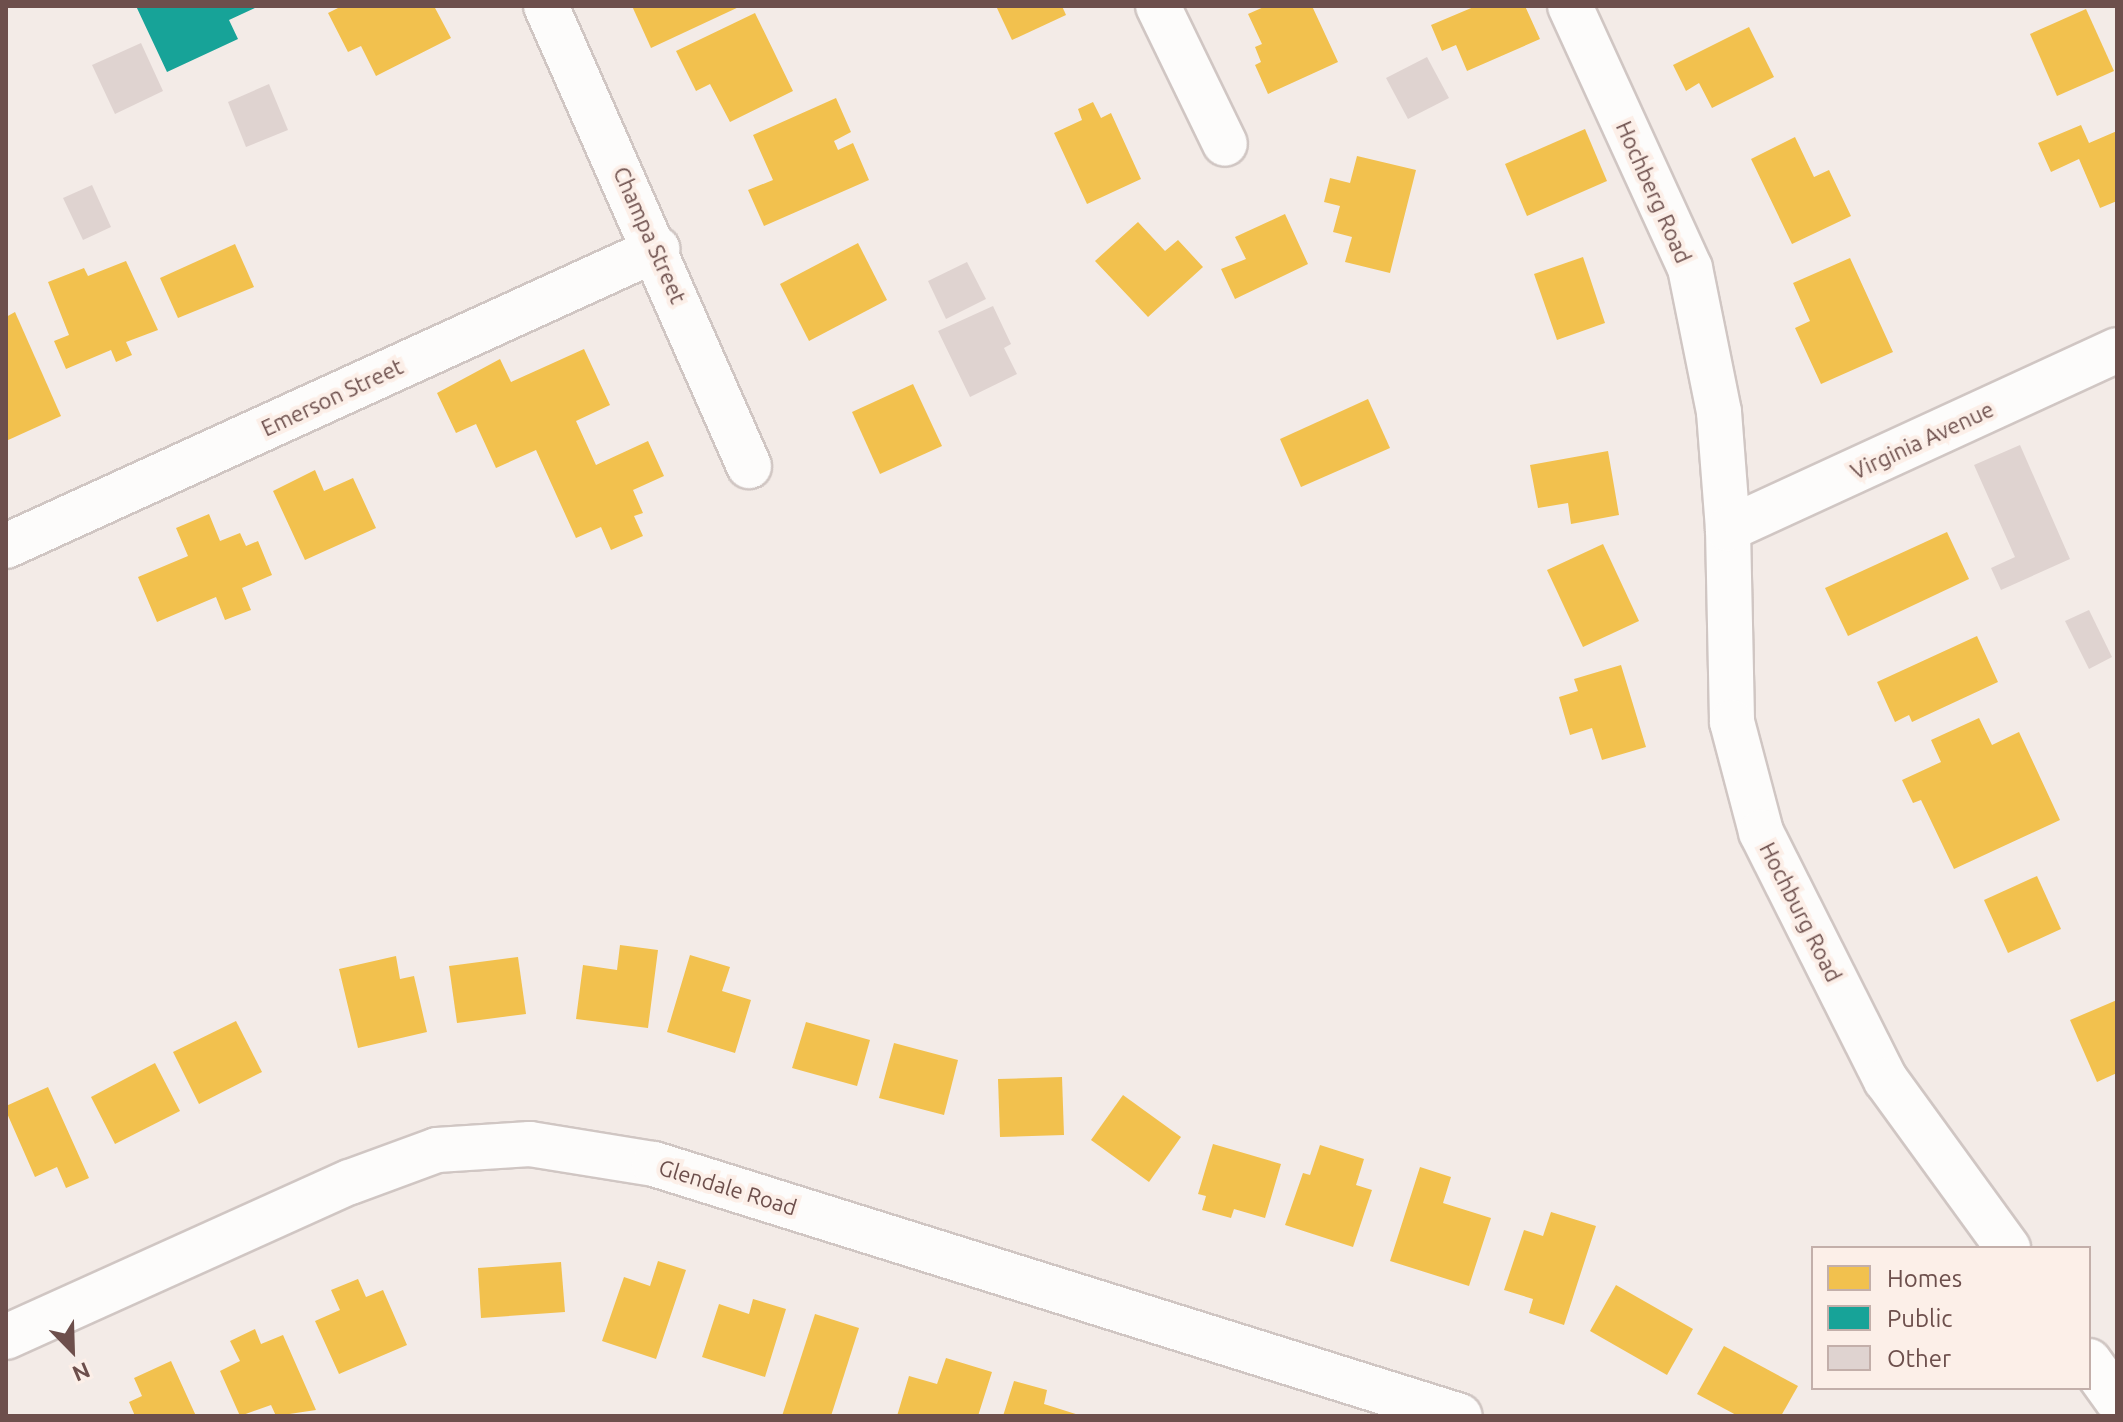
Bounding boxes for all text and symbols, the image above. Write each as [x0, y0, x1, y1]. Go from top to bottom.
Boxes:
street label: Hochberg Road [1611, 117, 1697, 267]
street label: Champa Street [608, 162, 692, 308]
street label: Emerson Street [257, 353, 407, 441]
street label: Virginia Avenue [1846, 395, 1998, 485]
street label: Hochburg Road [1754, 838, 1848, 986]
street label: Glendale Road [656, 1153, 800, 1221]
legend [1811, 1246, 2091, 1390]
text: Homes [1887, 1265, 1962, 1292]
text: Public [1887, 1305, 1952, 1332]
north arrow [32, 1310, 112, 1390]
text: Other [1887, 1345, 1951, 1372]
text: N [69, 1358, 94, 1387]

